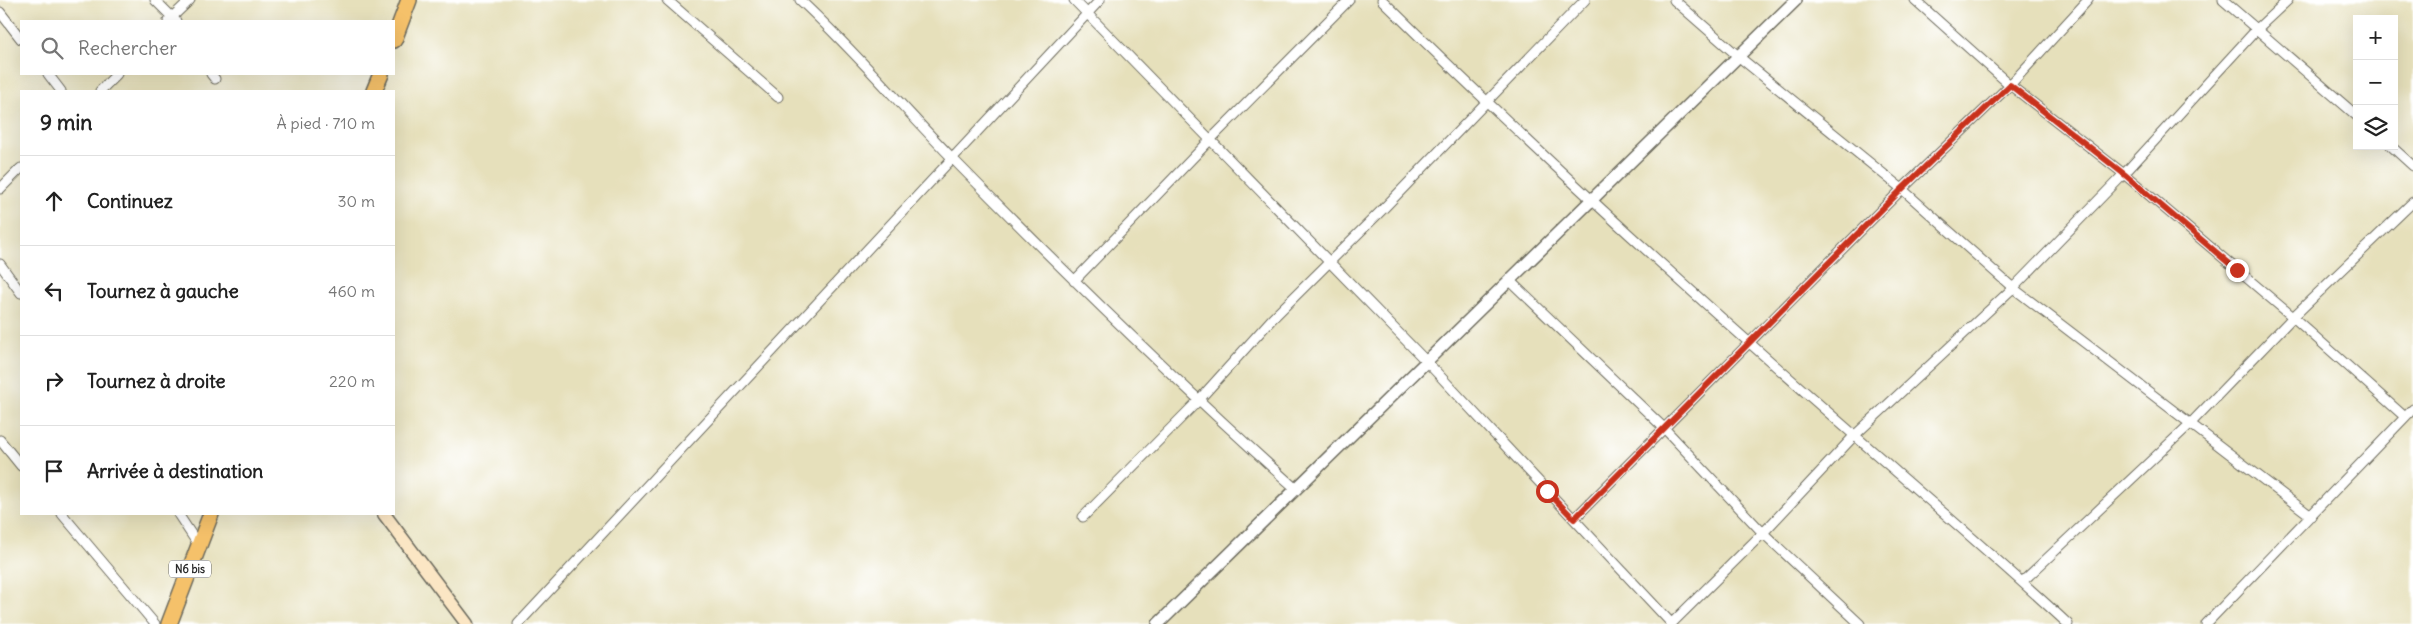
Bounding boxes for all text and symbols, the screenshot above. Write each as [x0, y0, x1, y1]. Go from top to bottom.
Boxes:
map controls [2353, 15, 2398, 150]
button: + [2353, 15, 2398, 60]
search box [20, 20, 395, 75]
icon: search [38, 34, 66, 62]
text: Rechercher [78, 36, 177, 60]
button: − [2353, 60, 2398, 105]
button: layers [2353, 105, 2398, 150]
text: 9 min [40, 109, 92, 136]
text: À pied · 710 m [276, 113, 375, 133]
icon: ahead [40, 187, 68, 215]
text: Continuez [87, 189, 173, 213]
text: 30 m [338, 191, 375, 211]
route end [2226, 259, 2249, 282]
icon: left [40, 277, 68, 305]
text: Tournez à gauche [87, 279, 239, 303]
text: 460 m [328, 281, 375, 301]
icon: right [40, 367, 68, 395]
text: Tournez à droite [87, 369, 226, 393]
text: 220 m [329, 371, 375, 391]
icon: arrive [40, 457, 68, 485]
text: Arrivée à destination [87, 459, 263, 483]
route start [1536, 480, 1559, 503]
road number: N6 bis [169, 560, 211, 578]

